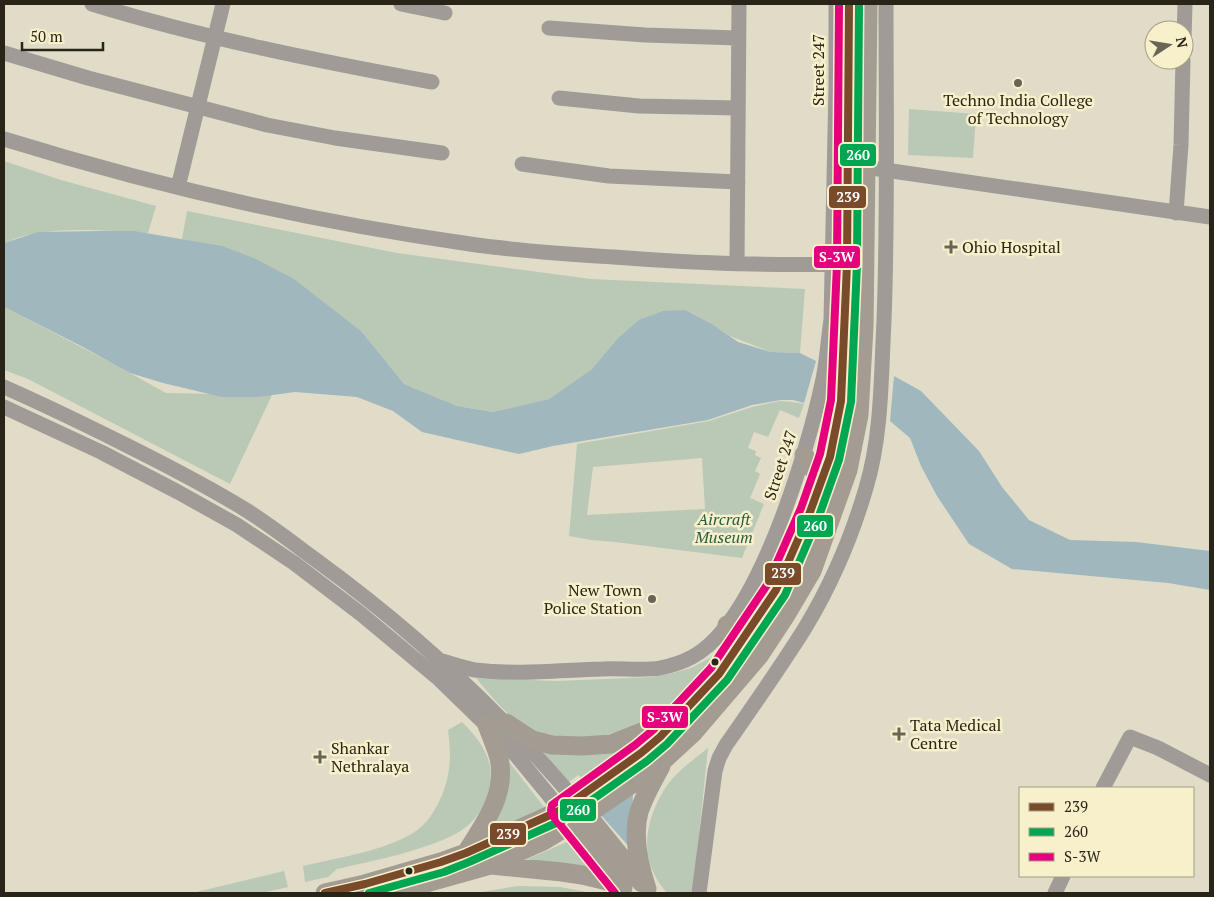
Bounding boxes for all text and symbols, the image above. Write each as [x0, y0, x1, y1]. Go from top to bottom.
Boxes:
scale bar [22, 20, 104, 52]
north arrow [1144, 20, 1194, 70]
text: 50 m [30, 26, 63, 46]
street label: Street 247 [807, 34, 829, 106]
text: N [1172, 35, 1193, 50]
marker: Techno India College of Technology [1012, 77, 1024, 89]
place label: Techno India College of Technology [943, 89, 1093, 129]
line badge: 260 [839, 143, 877, 167]
text: 260 [846, 145, 870, 164]
line badge: 239 [828, 185, 867, 209]
text: 239 [836, 187, 860, 206]
place label: Ohio Hospital [962, 236, 1061, 258]
marker: Ohio Hospital [944, 240, 958, 254]
line badge: S-3W [813, 245, 861, 269]
text: S-3W [819, 247, 856, 266]
street label: Street 247 [758, 427, 802, 503]
park label: Aircraft Museum [694, 508, 753, 548]
line badge: 260 [796, 514, 834, 538]
text: 260 [803, 516, 827, 535]
line badge: 239 [764, 562, 802, 586]
text: 239 [771, 563, 795, 582]
place label: New Town Police Station [544, 579, 642, 619]
marker: New Town Police Station [646, 593, 658, 605]
unlabelled marker [710, 657, 720, 667]
line badge: S-3W [641, 705, 689, 729]
text: S-3W [647, 707, 684, 726]
place label: Tata Medical Centre [910, 714, 1002, 754]
marker: Tata Medical Centre [892, 727, 906, 741]
place label: Shankar Nethralaya [331, 737, 409, 777]
marker: Shankar Nethralaya [313, 750, 327, 764]
legend [1019, 787, 1194, 877]
text: 239 [1064, 796, 1088, 816]
line badge: 260 [559, 798, 597, 822]
text: 260 [566, 800, 590, 819]
text: 260 [1064, 821, 1088, 841]
line badge: 239 [489, 822, 527, 846]
text: 239 [496, 824, 520, 843]
text: S-3W [1064, 846, 1101, 866]
unlabelled marker [404, 866, 414, 876]

